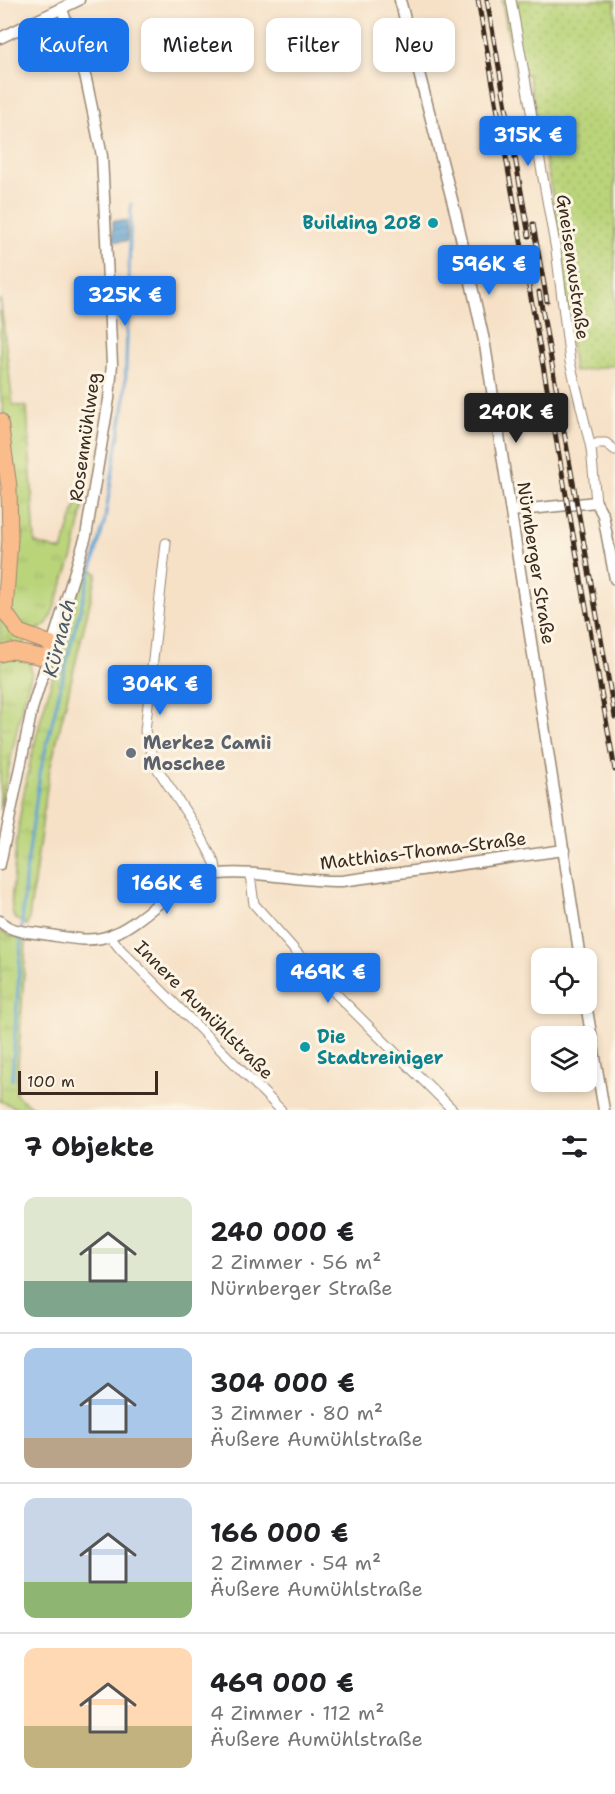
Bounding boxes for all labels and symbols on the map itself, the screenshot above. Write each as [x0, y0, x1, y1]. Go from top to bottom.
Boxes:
pin: 315K € [479, 116, 577, 167]
street label: Gneisenaustraße [551, 193, 595, 341]
place label: Building 208 [303, 211, 421, 235]
marker: Building 208 [426, 216, 440, 230]
pin: 596K € [440, 245, 538, 296]
pin: 325K € [76, 276, 174, 327]
street label: Rosenmühlweg [64, 371, 106, 503]
pin: 240K € [467, 393, 565, 444]
street label: Nürnberger Straße [511, 480, 561, 646]
water label: Kürnach [37, 596, 81, 680]
pin: 304K € [111, 665, 209, 716]
place label: Merkez Camii Moschee [143, 731, 272, 776]
marker: Merkez Camii Moschee [124, 746, 138, 760]
street label: Matthias-Thoma-Straße [318, 826, 528, 876]
pin: 166K € [118, 864, 216, 915]
street label: Innere Aumühlstraße [129, 935, 279, 1085]
pin: 469K € [279, 953, 377, 1004]
place label: Die Stadtreiniger [317, 1025, 444, 1070]
marker: Die Stadtreiniger [298, 1040, 312, 1054]
scale bar [18, 1068, 158, 1096]

